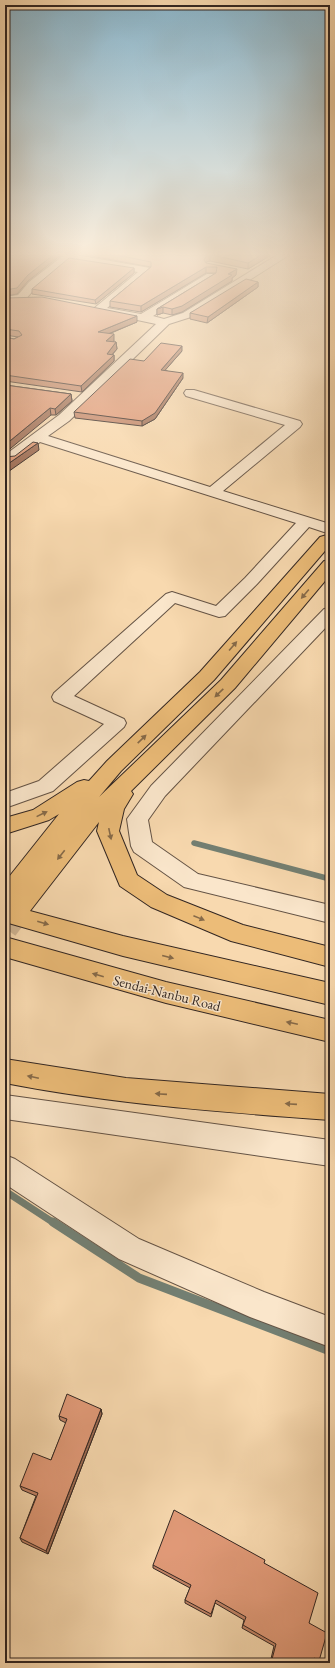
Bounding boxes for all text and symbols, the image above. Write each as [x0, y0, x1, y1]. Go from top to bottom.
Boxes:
one-way arrow [300, 589, 309, 600]
one-way arrow [228, 641, 238, 651]
one-way arrow [214, 688, 225, 697]
one-way arrow [137, 734, 147, 744]
one-way arrow [36, 811, 47, 817]
one-way arrow [108, 828, 114, 841]
one-way arrow [57, 849, 65, 860]
one-way arrow [193, 915, 204, 921]
one-way arrow [37, 920, 49, 926]
one-way arrow [162, 954, 174, 960]
street label: Sendai-Nanbu Road [111, 971, 223, 1015]
one-way arrow [91, 972, 103, 978]
one-way arrow [286, 1020, 298, 1026]
one-way arrow [27, 1073, 39, 1079]
one-way arrow [155, 1091, 168, 1098]
one-way arrow [285, 1101, 297, 1108]

